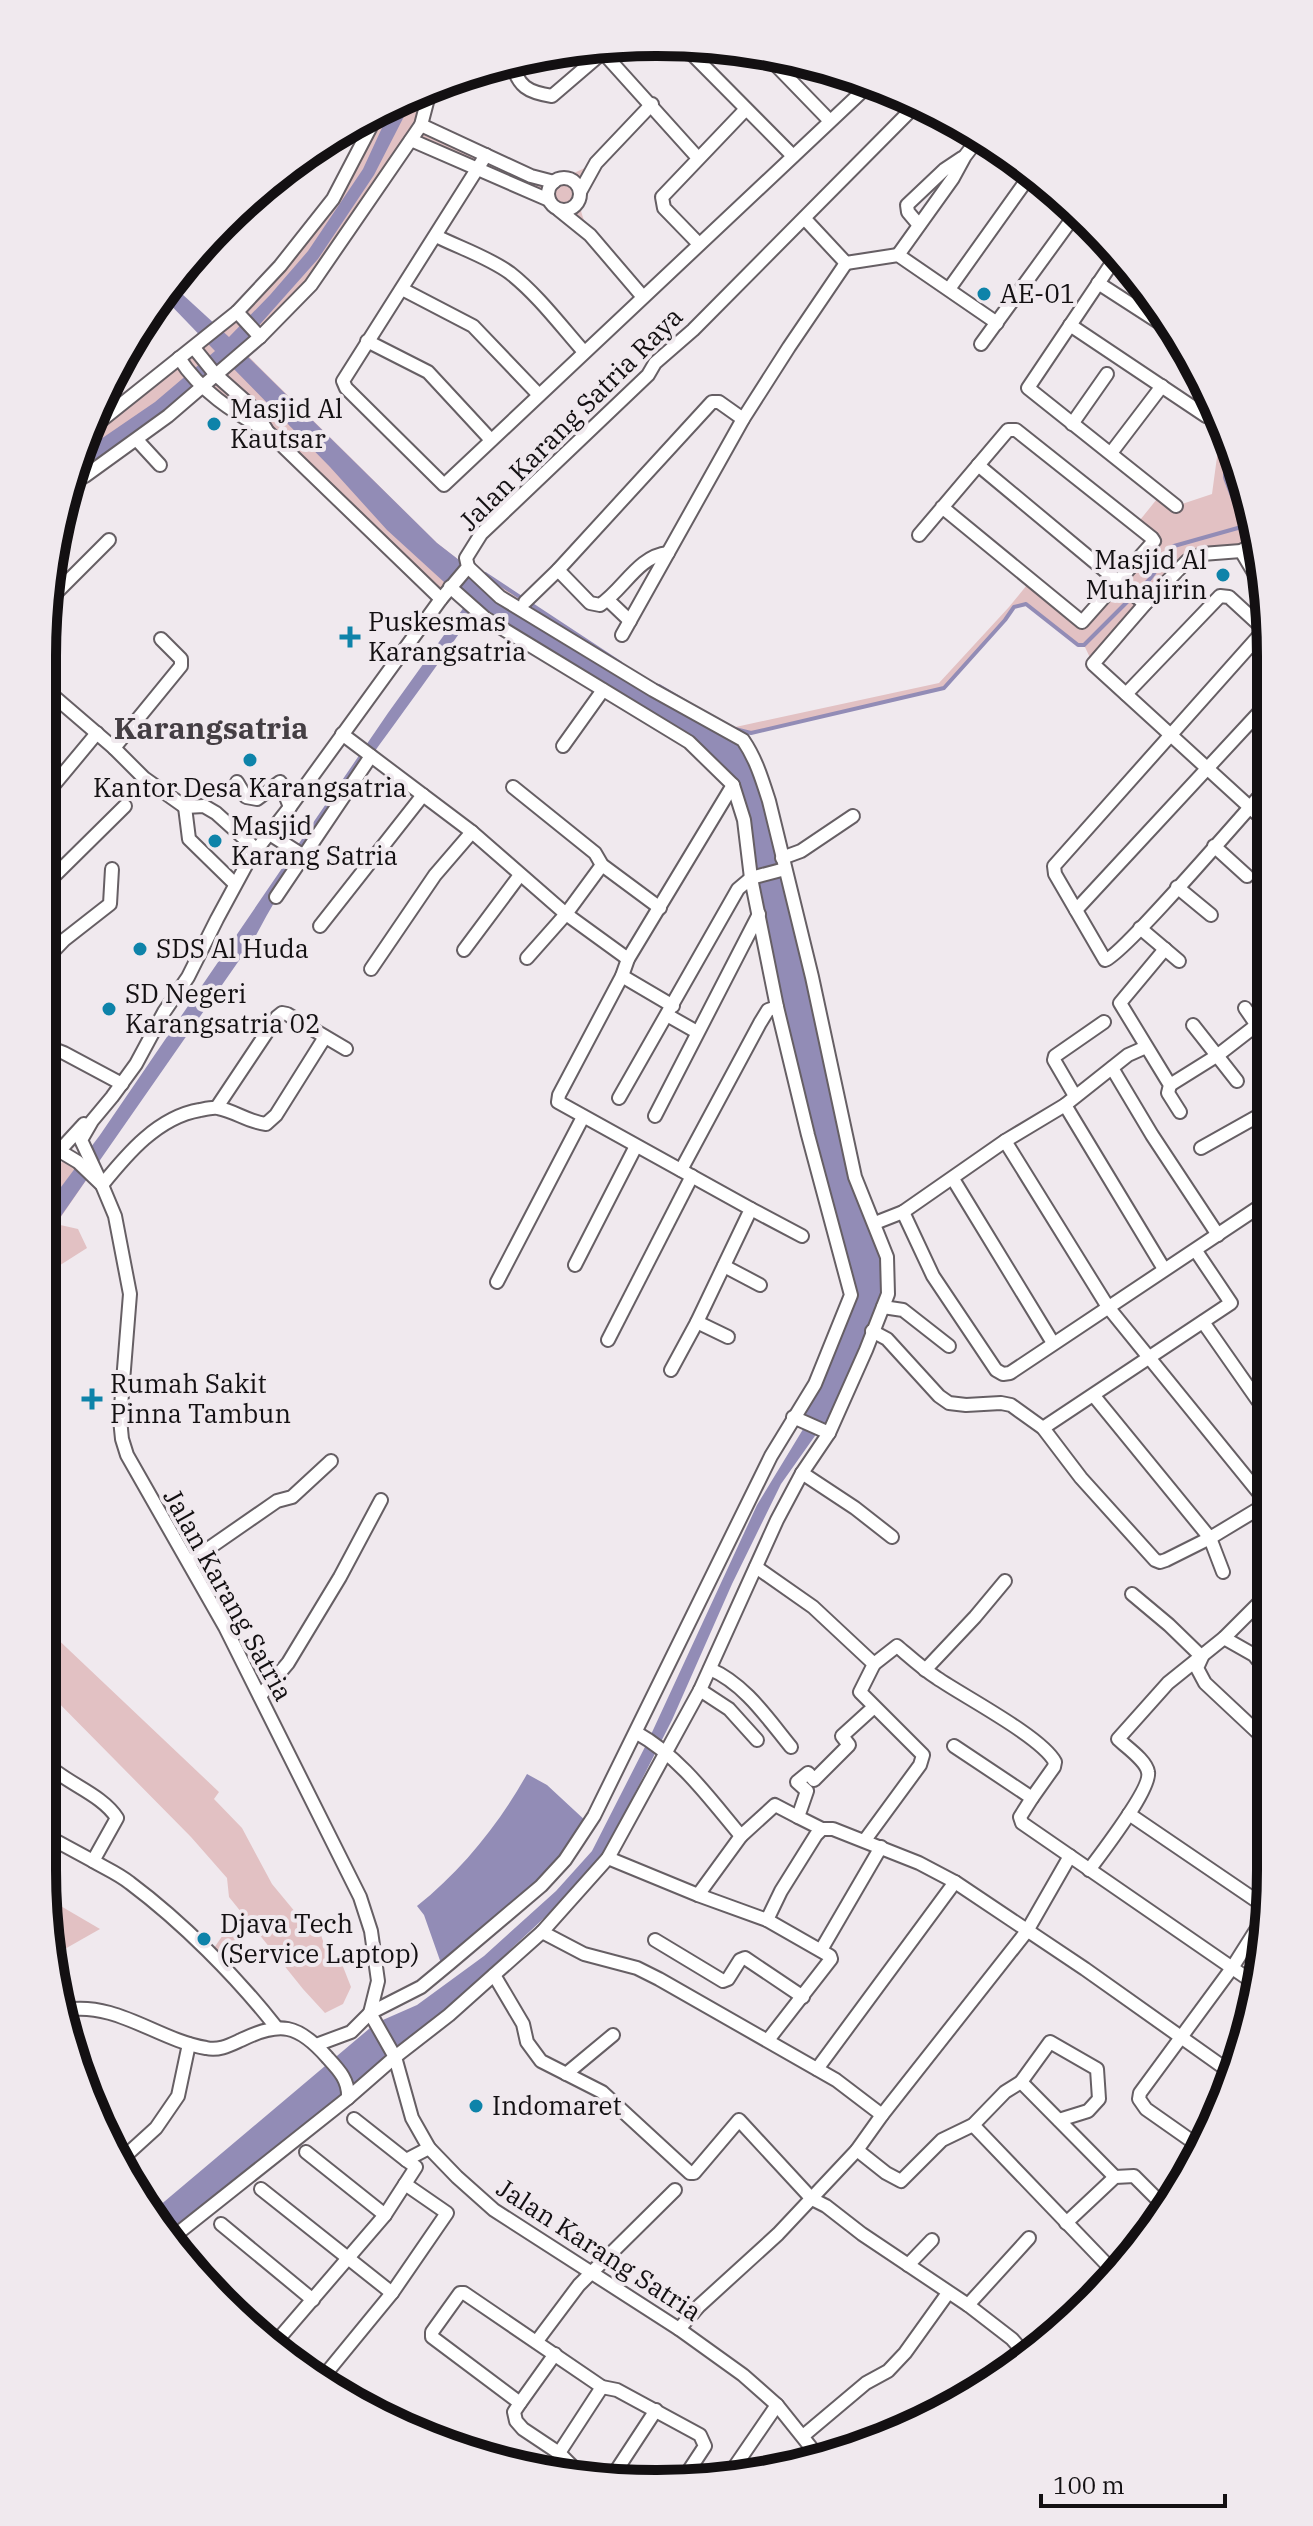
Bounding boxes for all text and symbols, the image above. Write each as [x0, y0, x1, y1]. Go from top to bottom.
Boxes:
place label: AE-01 [1000, 276, 1075, 310]
marker: AE-01 [975, 285, 993, 303]
street label: Jalan Karang Satria Raya [451, 299, 689, 537]
place label: Masjid Al Kautsar [230, 391, 343, 455]
marker: Masjid Al Kautsar [205, 415, 223, 433]
place label: Masjid Al Muhajirin [1085, 542, 1207, 606]
marker: Masjid Al Muhajirin [1214, 566, 1232, 584]
place label: Puskesmas Karangsatria [368, 604, 526, 668]
marker: Puskesmas Karangsatria [339, 626, 361, 648]
district label: Karangsatria [114, 708, 308, 747]
marker: Kantor Desa Karangsatria [241, 751, 259, 769]
place label: Kantor Desa Karangsatria [93, 770, 407, 804]
place label: Masjid Karang Satria [231, 808, 398, 872]
marker: Masjid Karang Satria [206, 832, 224, 850]
place label: SDS Al Huda [156, 931, 309, 965]
marker: SDS Al Huda [131, 940, 149, 958]
place label: SD Negeri Karangsatria 02 [125, 976, 321, 1040]
marker: SD Negeri Karangsatria 02 [100, 1000, 118, 1018]
place label: Rumah Sakit Pinna Tambun [110, 1366, 291, 1430]
marker: Rumah Sakit Pinna Tambun [81, 1388, 103, 1410]
street label: Jalan Karang Satria [156, 1482, 301, 1707]
place label: Djava Tech (Service Laptop) [220, 1906, 419, 1970]
marker: Djava Tech (Service Laptop) [195, 1930, 213, 1948]
place label: Indomaret [492, 2088, 622, 2122]
marker: Indomaret [467, 2097, 485, 2115]
street label: Jalan Karang Satria [491, 2170, 708, 2328]
scale bar [1041, 2458, 1225, 2508]
text: 100 m [1053, 2469, 1125, 2501]

